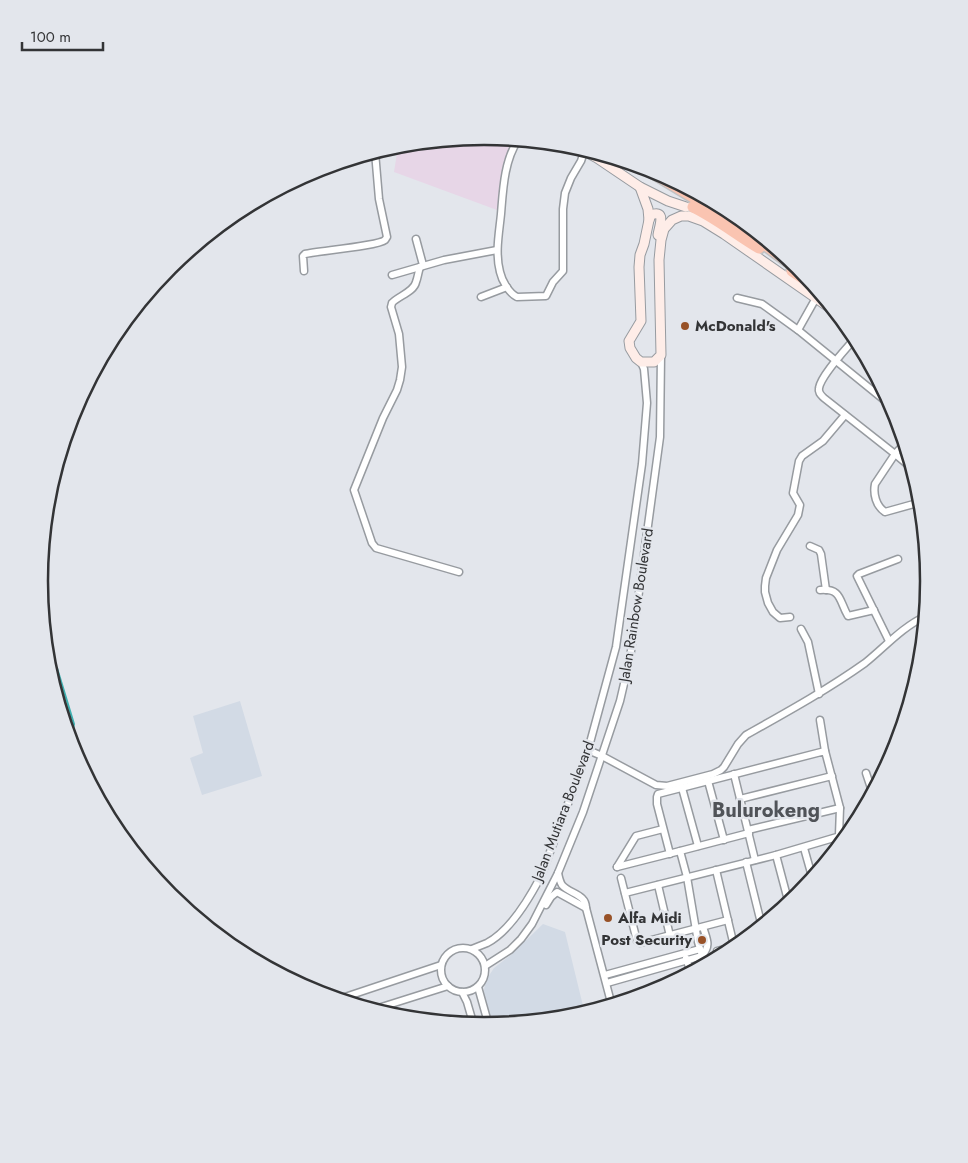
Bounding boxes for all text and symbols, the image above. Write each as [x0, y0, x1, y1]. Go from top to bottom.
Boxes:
scale bar [22, 20, 104, 52]
text: 100 m [30, 26, 71, 48]
place label: McDonald's [695, 315, 776, 337]
marker: McDonald's [679, 320, 691, 332]
street label: Jalan Rainbow Boulevard [613, 527, 659, 685]
street label: Jalan Mutiara Boulevard [525, 738, 600, 886]
district label: Bulurokeng [712, 796, 820, 825]
place label: Alfa Midi [617, 907, 682, 929]
marker: Alfa Midi [602, 912, 614, 924]
place label: Post Security [601, 929, 692, 951]
marker: Post Security [696, 934, 708, 946]

